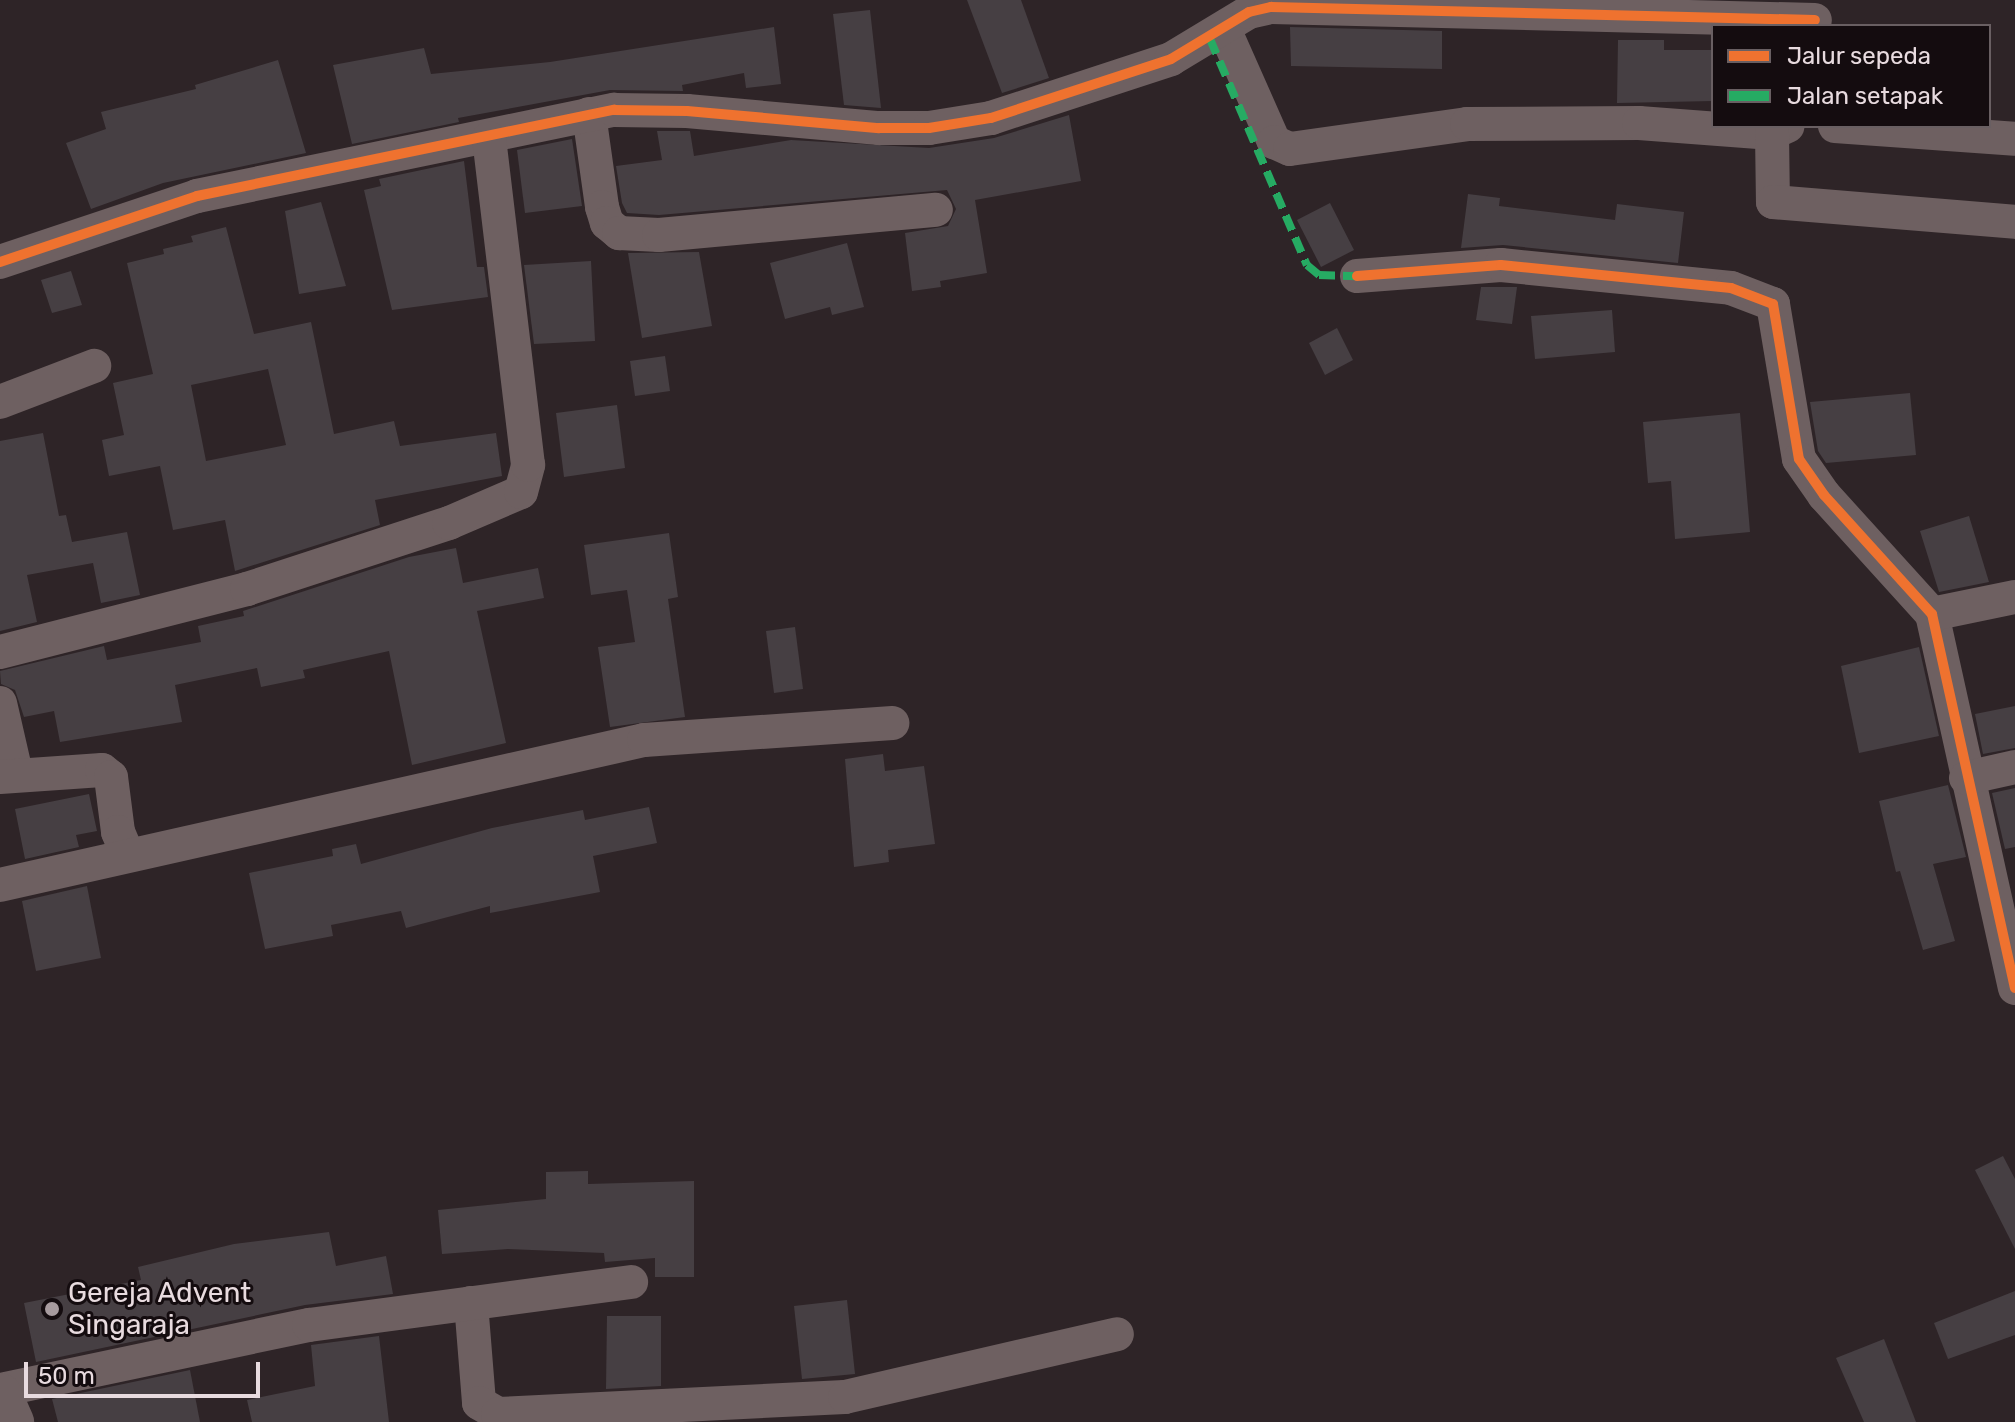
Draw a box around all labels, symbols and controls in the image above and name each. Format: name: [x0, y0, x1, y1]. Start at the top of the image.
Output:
legend: [1711, 24, 1991, 128]
text: Jalur sepeda: [1787, 42, 1931, 70]
text: Jalan setapak: [1787, 82, 1943, 110]
place label: Gereja Advent Singaraja: [68, 1276, 252, 1342]
marker: Gereja Advent Singaraja: [43, 1300, 61, 1318]
scale bar: [28, 1346, 264, 1396]
text: 50 m: [38, 1362, 95, 1390]

